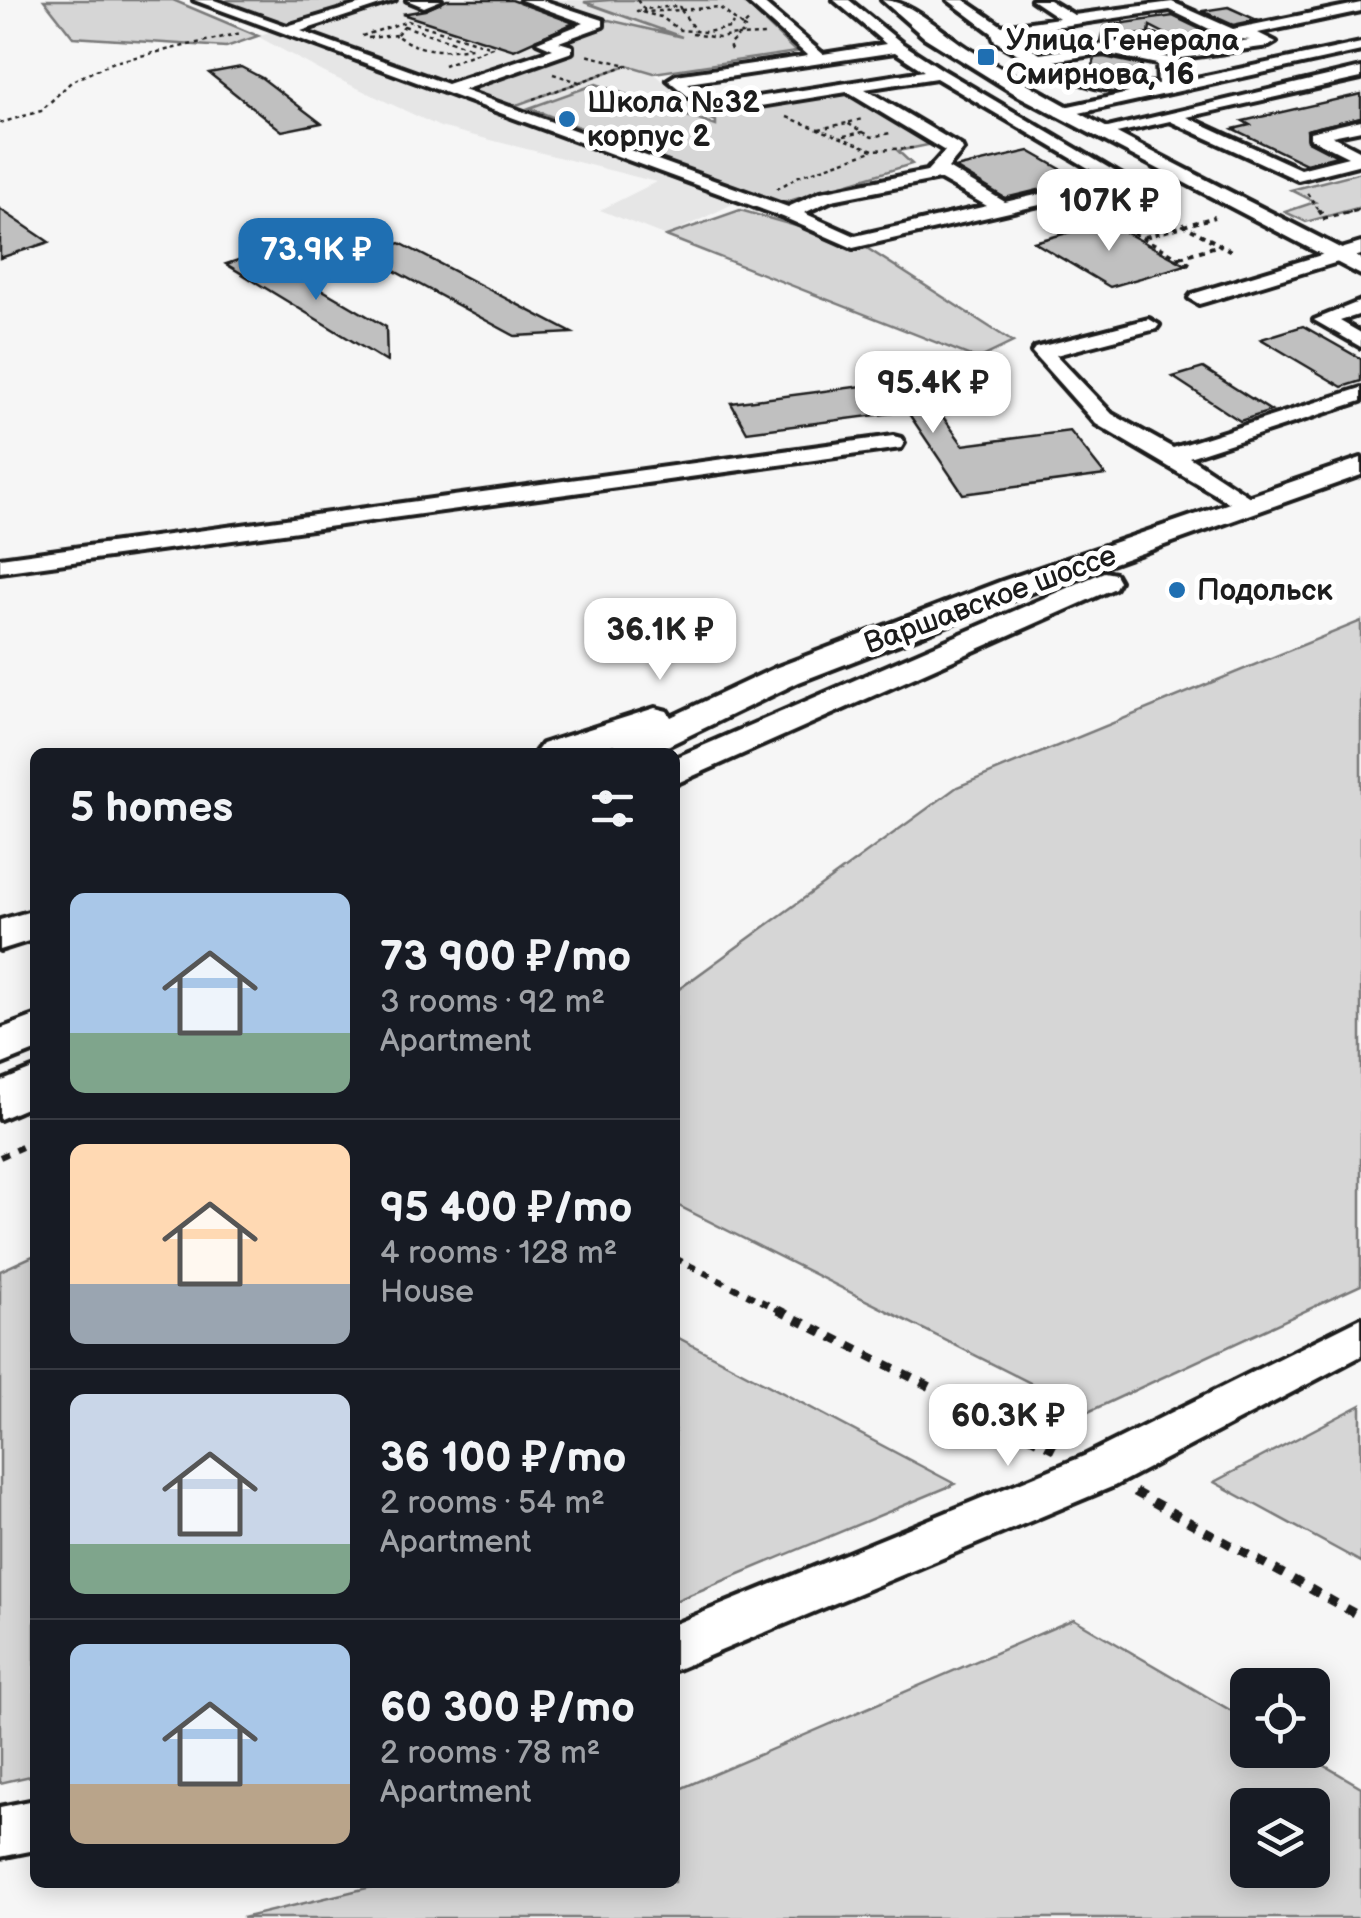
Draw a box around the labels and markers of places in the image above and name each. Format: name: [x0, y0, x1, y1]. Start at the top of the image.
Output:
place label: Улица Генерала Смирнова, 16: [1006, 23, 1240, 93]
marker: Улица Генерала Смирнова, 16: [975, 46, 997, 68]
place label: Школа №32 корпус 2: [587, 85, 760, 155]
marker: Школа №32 корпус 2: [556, 108, 578, 130]
pin: 107K ₽: [1028, 169, 1190, 254]
pin: 73.9K ₽: [224, 218, 408, 303]
pin: 95.4K ₽: [841, 351, 1025, 436]
place label: Подольск: [1197, 573, 1333, 609]
marker: Подольск: [1166, 579, 1188, 601]
pin: 36.1K ₽: [568, 598, 752, 683]
pin: 60.3K ₽: [916, 1384, 1100, 1469]

